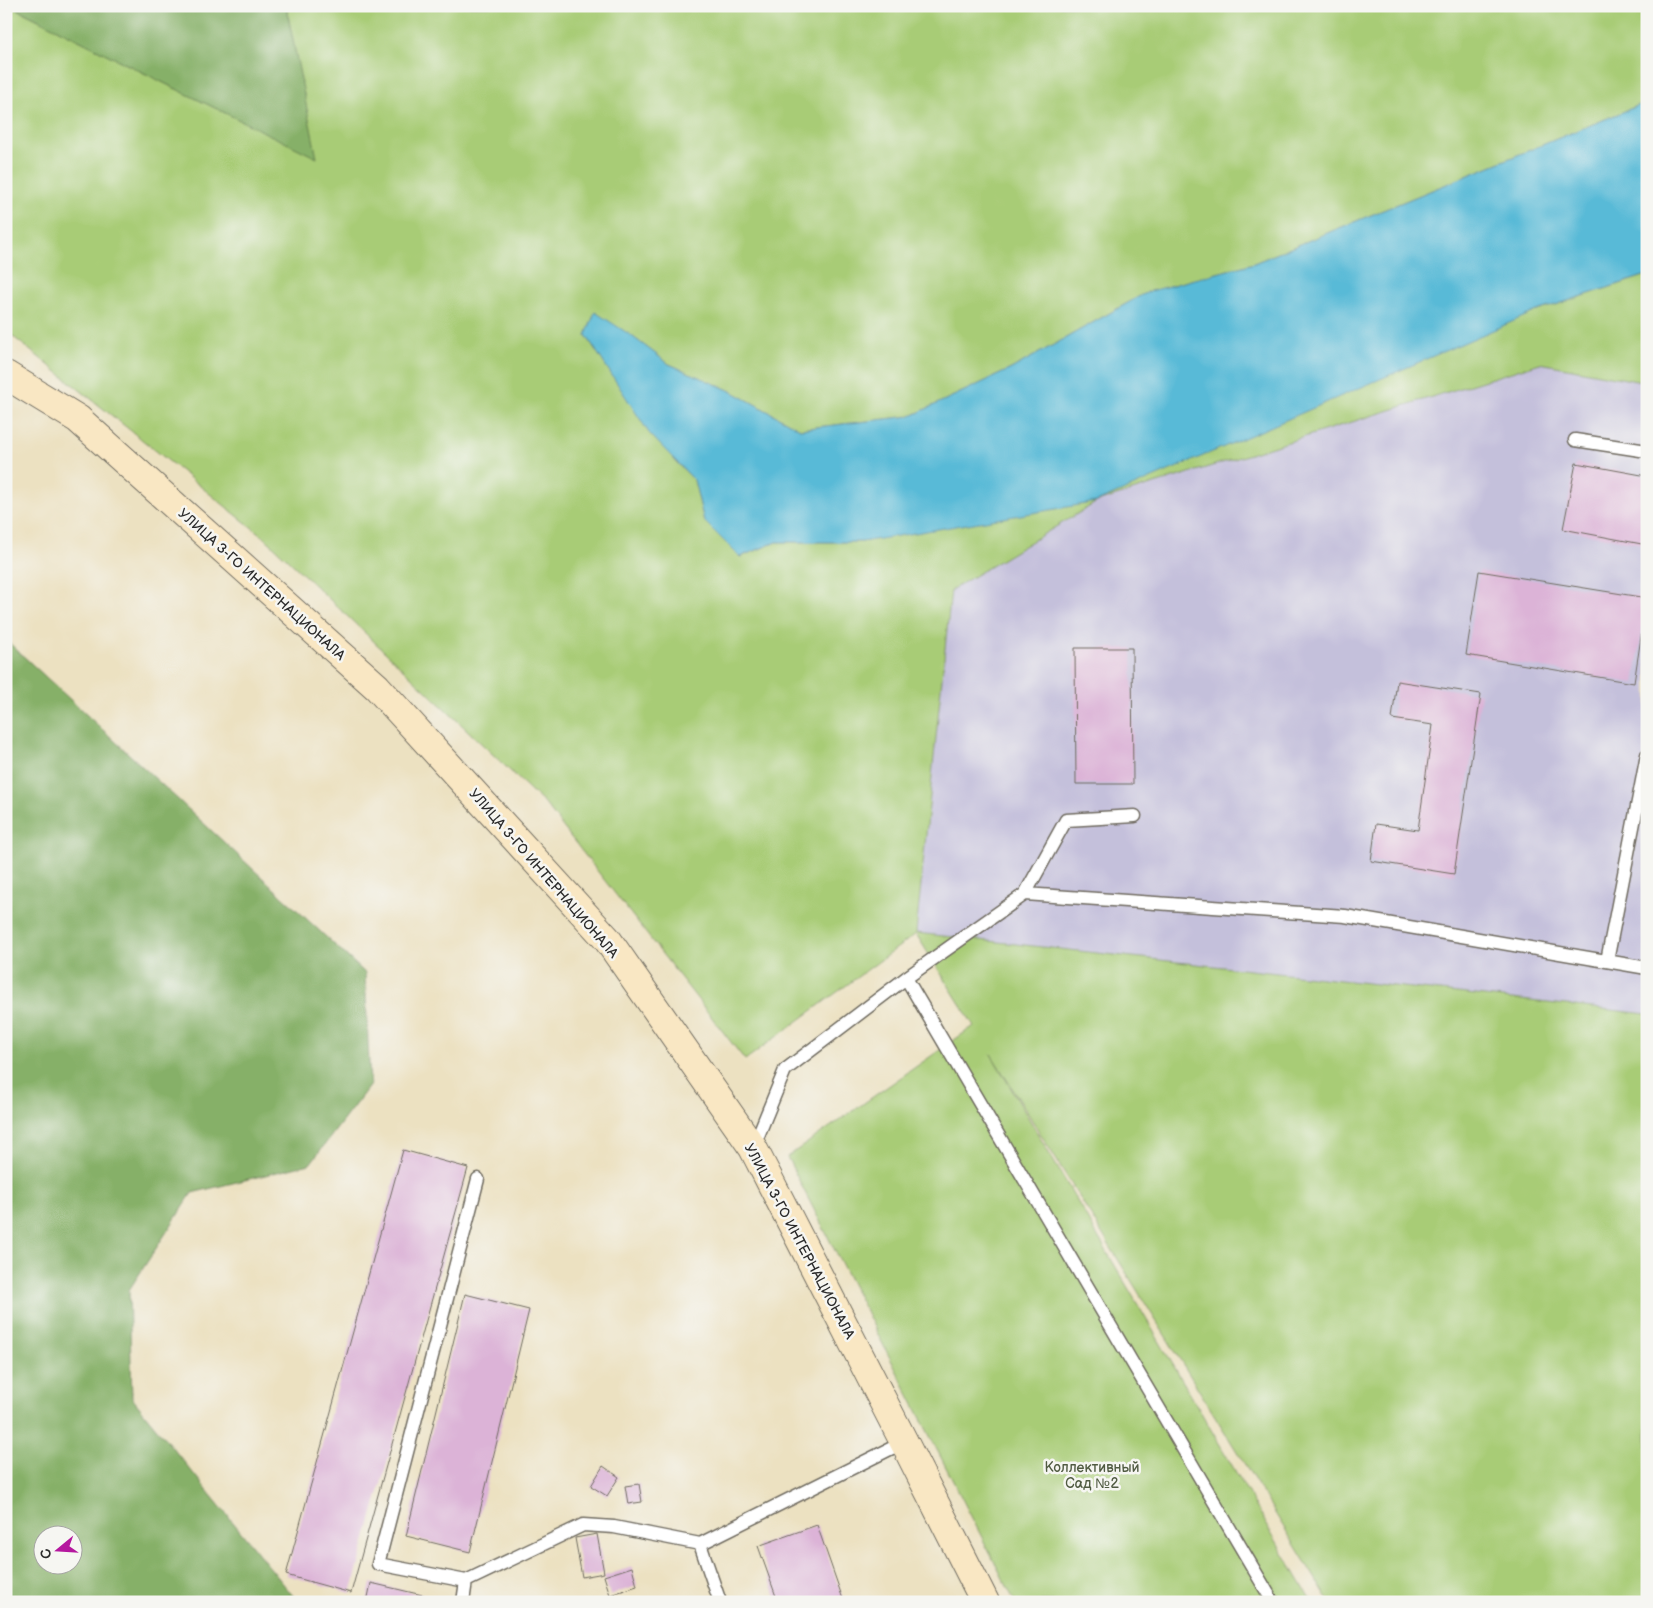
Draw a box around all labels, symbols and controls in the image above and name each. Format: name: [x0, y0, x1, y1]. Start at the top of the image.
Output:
street label: УЛИЦА 3-ГО ИНТЕРНАЦИОНАЛА: [175, 505, 349, 664]
street label: УЛИЦА 3-ГО ИНТЕРНАЦИОНАЛА: [465, 785, 622, 962]
street label: УЛИЦА 3-ГО ИНТЕРНАЦИОНАЛА: [741, 1141, 859, 1342]
park label: Коллективный Сад №2: [1045, 1459, 1139, 1492]
north arrow: [32, 1526, 82, 1576]
text: С: [36, 1546, 56, 1561]

